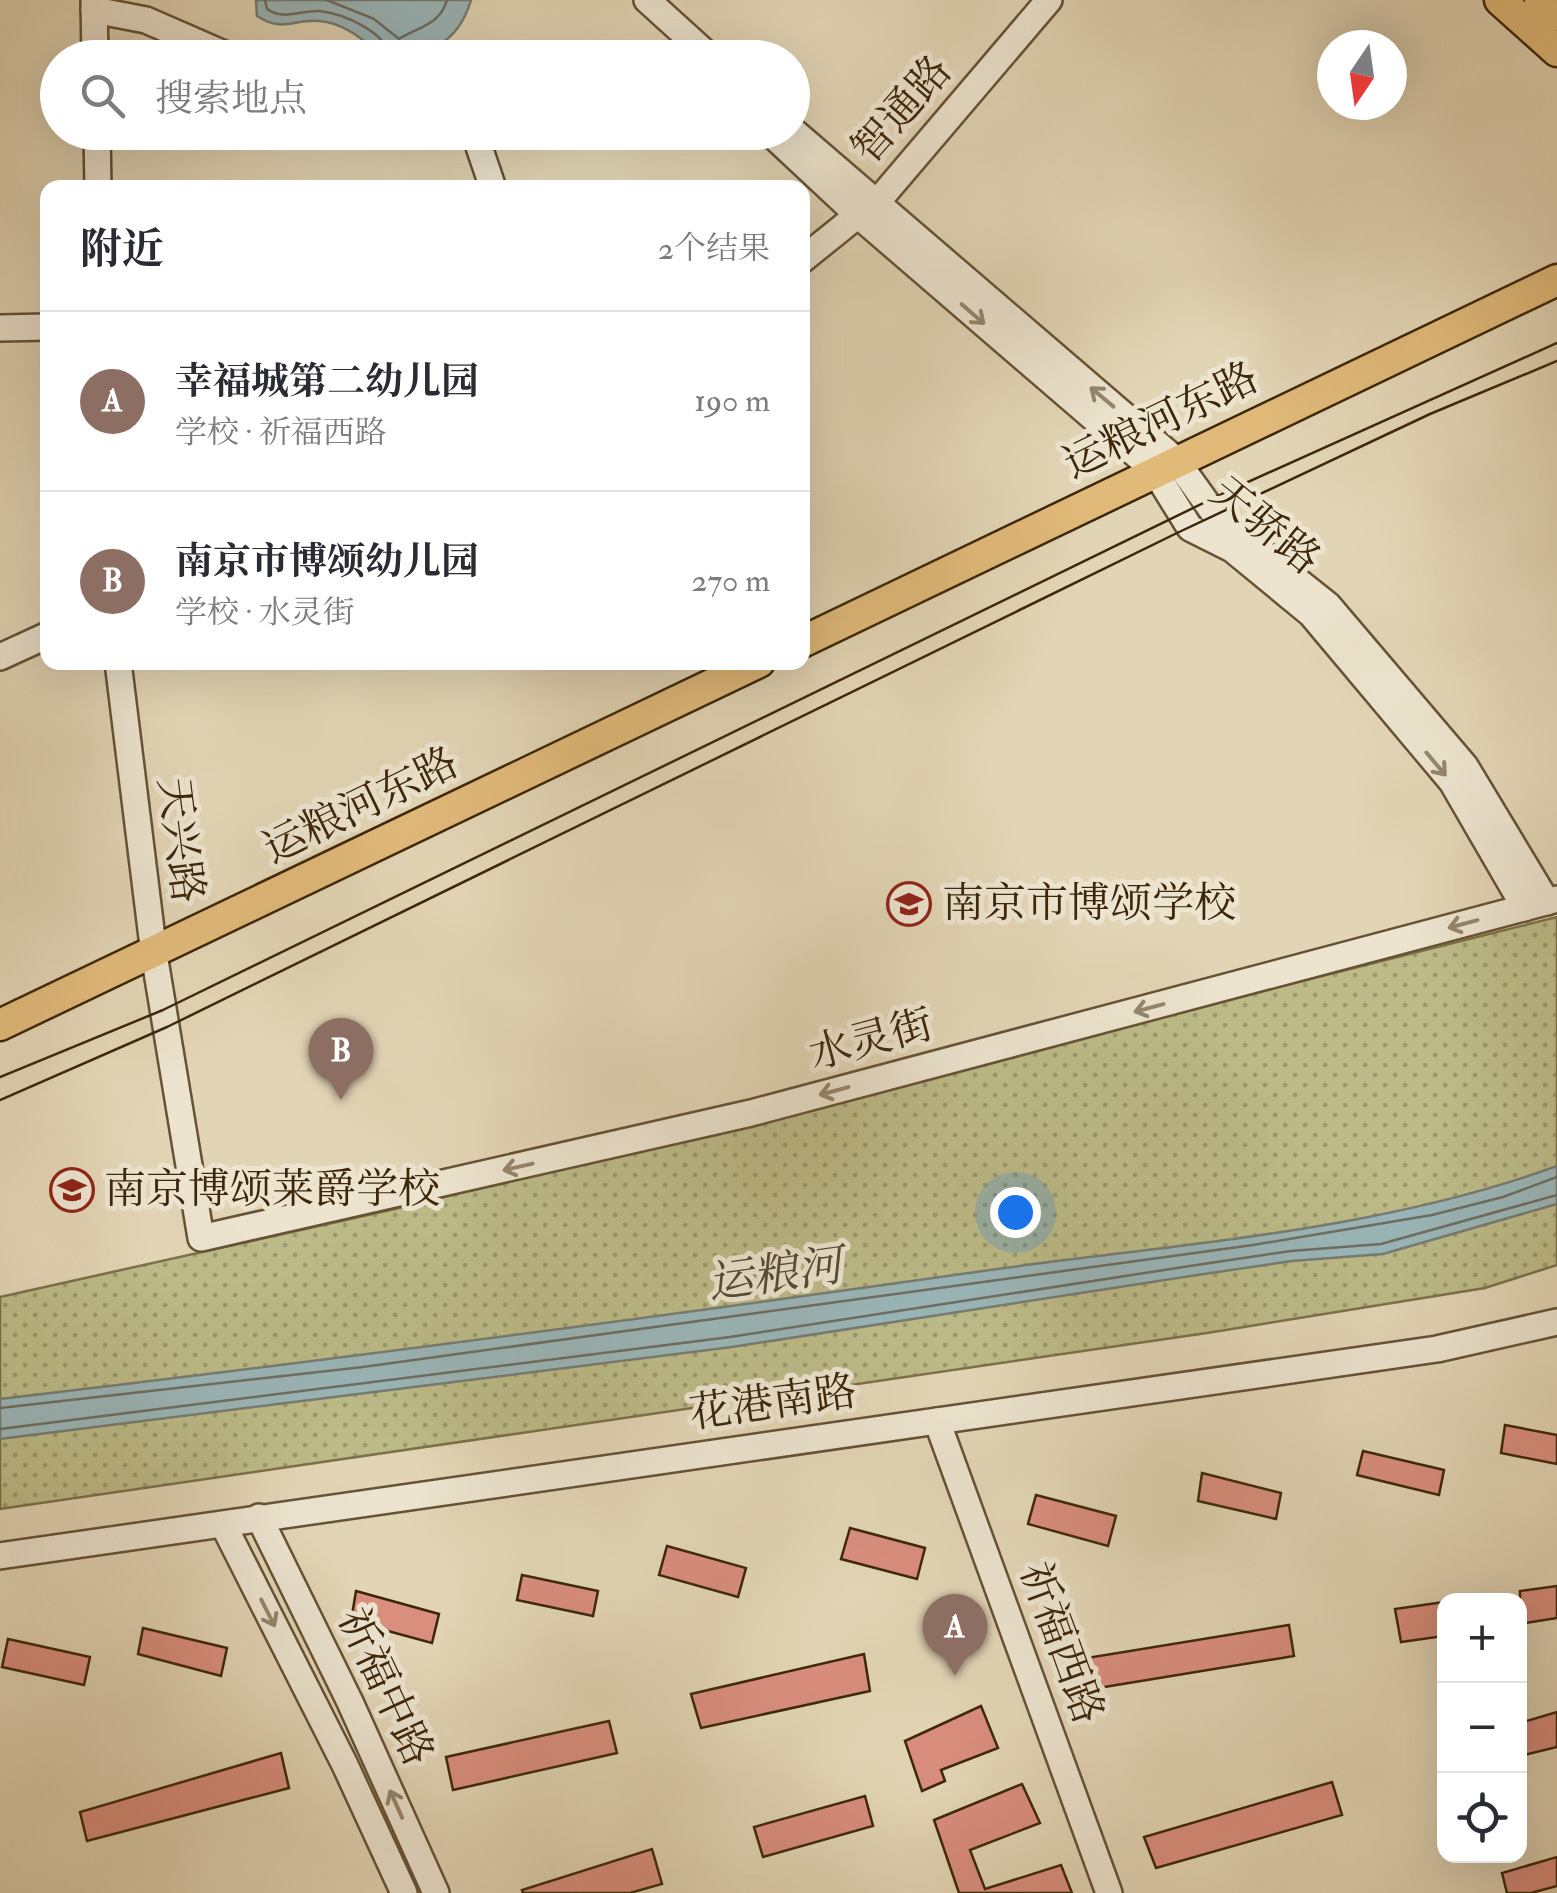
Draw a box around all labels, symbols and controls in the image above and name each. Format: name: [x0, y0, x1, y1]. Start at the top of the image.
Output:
north arrow: [1317, 30, 1407, 120]
search box: [40, 40, 810, 150]
street label: 智通路: [841, 45, 963, 175]
icon: search: [75, 68, 130, 123]
text: 搜索地点: [155, 75, 307, 123]
text: 附近: [80, 224, 164, 276]
text: 2个结果: [658, 229, 770, 269]
one-way arrow: [959, 302, 985, 324]
street label: 运粮河东路: [1055, 352, 1267, 490]
text: 幸福城第二幼儿园: [175, 358, 479, 406]
text: A: [102, 381, 123, 421]
text: 190 m: [694, 381, 770, 421]
one-way arrow: [1089, 386, 1115, 408]
text: 学校 · 祈福西路: [175, 413, 387, 453]
street label: 天骄路: [1200, 466, 1330, 586]
text: 南京市博颂幼儿园: [175, 538, 479, 586]
text: B: [102, 561, 123, 601]
text: 270 m: [691, 561, 770, 601]
text: 学校 · 水灵街: [175, 593, 355, 633]
street label: 运粮河东路: [255, 737, 467, 875]
one-way arrow: [1425, 750, 1447, 776]
street label: 天兴路: [147, 774, 213, 906]
place label: 南京市博颂学校: [942, 878, 1236, 930]
school or university icon: 南京市博颂学校: [886, 881, 932, 927]
one-way arrow: [1448, 916, 1479, 935]
street label: 水灵街: [803, 999, 939, 1081]
one-way arrow: [1134, 999, 1165, 1018]
pin: B: [308, 1018, 374, 1100]
one-way arrow: [819, 1082, 851, 1101]
one-way arrow: [503, 1159, 535, 1177]
place label: 南京博颂莱爵学校: [104, 1164, 440, 1216]
school or university icon: 南京博颂莱爵学校: [49, 1167, 95, 1213]
your location: [990, 1187, 1041, 1238]
water label: 运粮河: [704, 1237, 853, 1312]
street label: 花港南路: [686, 1366, 860, 1440]
street label: 祈福西路: [1008, 1555, 1114, 1731]
map controls: [1437, 1593, 1527, 1863]
button: +: [1437, 1593, 1527, 1683]
pin: A: [922, 1594, 988, 1676]
one-way arrow: [259, 1597, 278, 1627]
street label: 祈福中路: [326, 1600, 444, 1774]
button: −: [1437, 1683, 1527, 1773]
button: locate: [1437, 1773, 1527, 1863]
one-way arrow: [385, 1790, 404, 1820]

